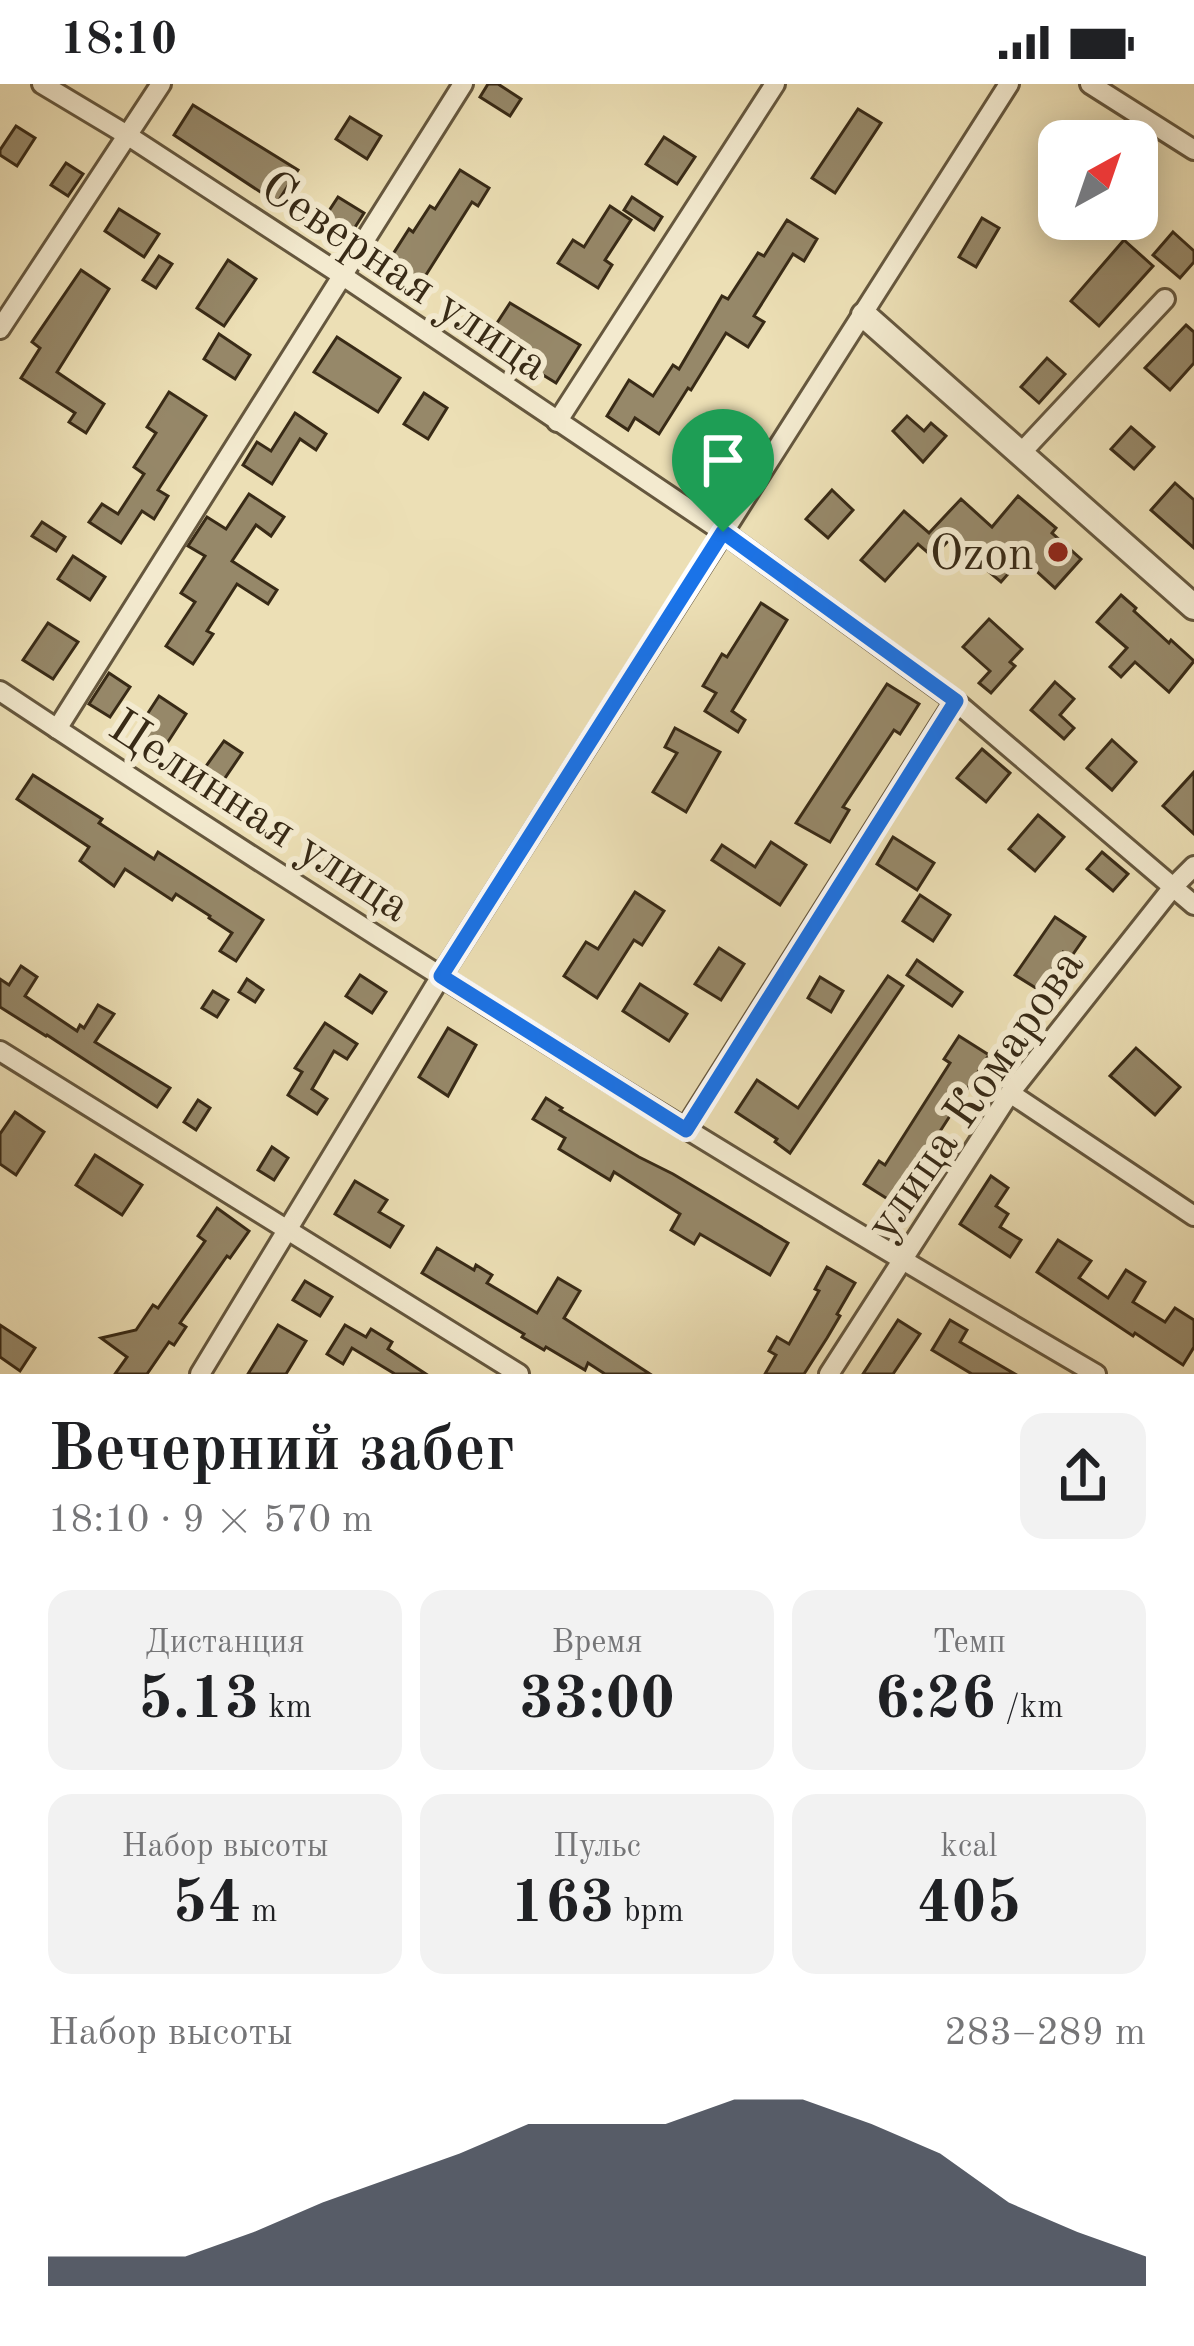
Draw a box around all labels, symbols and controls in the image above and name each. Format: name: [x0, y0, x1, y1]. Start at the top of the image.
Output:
text: 18:10: [60, 19, 177, 64]
north arrow: [1038, 120, 1158, 240]
map controls: [1038, 120, 1158, 240]
street label: Северная улица: [251, 164, 556, 391]
pin: [672, 409, 774, 532]
icon: arrive: [690, 427, 756, 493]
place label: Ozon: [930, 532, 1034, 580]
marker: Ozon: [1045, 539, 1071, 565]
street label: Целинная улица: [100, 702, 418, 932]
street label: улица Комарова: [859, 942, 1094, 1249]
button: share: [1020, 1413, 1146, 1539]
text: Вечерний забег: [48, 1419, 515, 1485]
text: 18:10 · 9 × 570 m: [48, 1501, 373, 1540]
text: Дистанция: [145, 1627, 305, 1660]
text: Время: [551, 1627, 643, 1660]
text: Темп: [932, 1627, 1006, 1660]
text: 5.13: [138, 1671, 259, 1731]
text: 33:00: [519, 1671, 675, 1731]
text: 6:26: [875, 1671, 996, 1731]
text: km: [259, 1692, 312, 1725]
text: /km: [996, 1692, 1063, 1725]
text: Набор высоты: [121, 1831, 329, 1864]
text: Пульс: [553, 1831, 641, 1864]
text: kcal: [941, 1831, 997, 1864]
text: 54: [172, 1875, 242, 1935]
text: 163: [510, 1875, 614, 1935]
text: 405: [917, 1875, 1021, 1935]
text: m: [242, 1896, 278, 1929]
text: bpm: [614, 1896, 684, 1929]
text: Набор высоты: [48, 2014, 293, 2053]
text: 283–289 m: [944, 2014, 1146, 2053]

